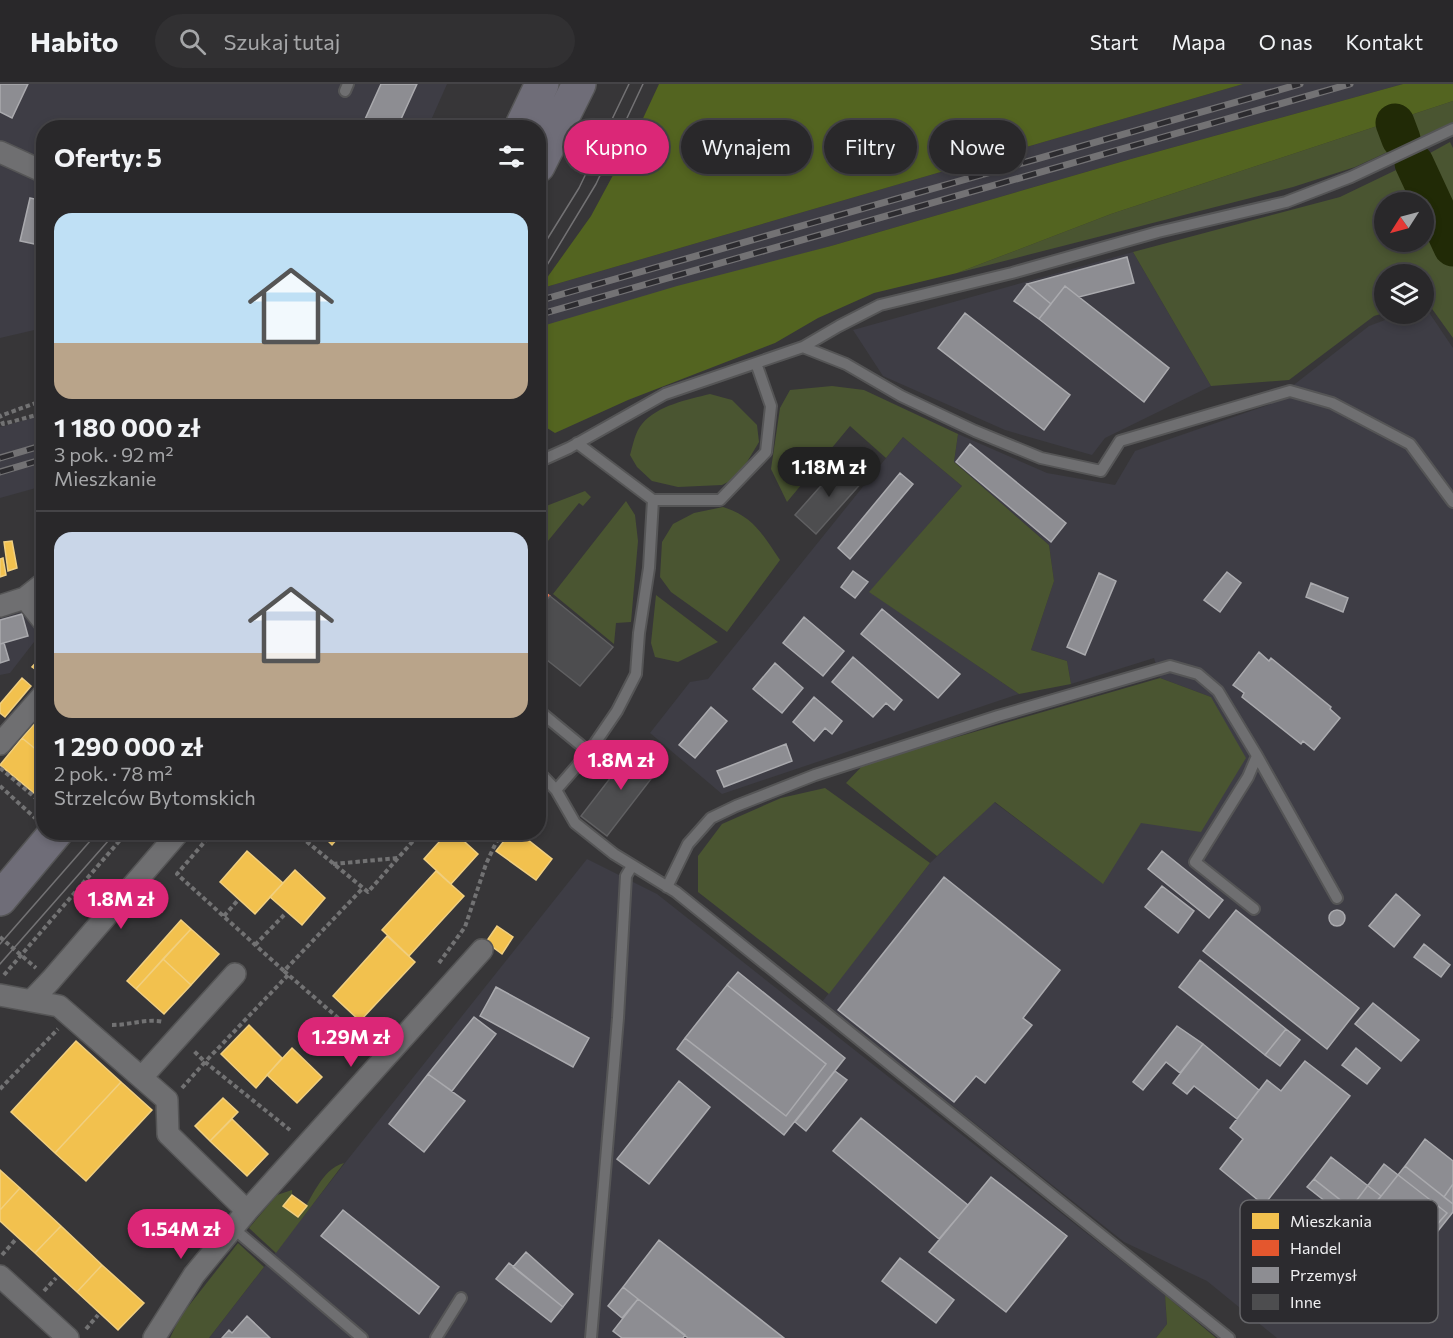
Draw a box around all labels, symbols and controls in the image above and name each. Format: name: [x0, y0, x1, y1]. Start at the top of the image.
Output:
search box: [155, 14, 575, 68]
text: Habito: [30, 24, 119, 58]
icon: search: [176, 25, 209, 58]
text: Szukaj tutaj: [224, 28, 340, 55]
text: Start: [1090, 29, 1138, 54]
text: Mapa: [1171, 29, 1226, 54]
text: O nas: [1259, 29, 1312, 54]
text: Kontakt: [1345, 29, 1423, 54]
chip: Kupno: [564, 120, 669, 174]
chip: Wynajem: [681, 120, 812, 174]
chip: Filtry: [824, 120, 917, 174]
chip: Nowe: [929, 120, 1026, 174]
icon: filters: [495, 140, 528, 173]
text: Oferty: 5: [54, 141, 162, 172]
north arrow: [1374, 192, 1434, 252]
map controls: [1374, 192, 1434, 324]
icon: home: [237, 252, 345, 360]
button: layers: [1374, 264, 1434, 324]
text: 1 180 000 zł: [54, 411, 200, 442]
text: 3 pok. · 92 m²: [54, 442, 173, 466]
pin: 1.18M zł: [767, 447, 891, 498]
text: 1.18M zł: [792, 454, 866, 478]
text: Mieszkanie: [54, 466, 156, 490]
icon: home: [237, 571, 345, 679]
text: 1 290 000 zł: [54, 730, 203, 761]
pin: 1.8M zł: [566, 740, 676, 791]
text: 1.8M zł: [588, 747, 654, 771]
text: 2 pok. · 78 m²: [54, 761, 173, 785]
text: Strzelców Bytomskich: [54, 785, 256, 809]
pin: 1.8M zł: [66, 879, 176, 930]
text: 1.8M zł: [88, 886, 154, 910]
pin: 1.29M zł: [289, 1017, 413, 1068]
text: 1.29M zł: [312, 1024, 390, 1048]
legend: [1240, 1200, 1438, 1323]
pin: 1.54M zł: [119, 1209, 243, 1260]
text: Mieszkania: [1290, 1211, 1372, 1230]
text: 1.54M zł: [142, 1216, 220, 1240]
text: Handel: [1290, 1238, 1341, 1257]
text: Przemysł: [1290, 1265, 1357, 1284]
text: Inne: [1290, 1292, 1321, 1311]

